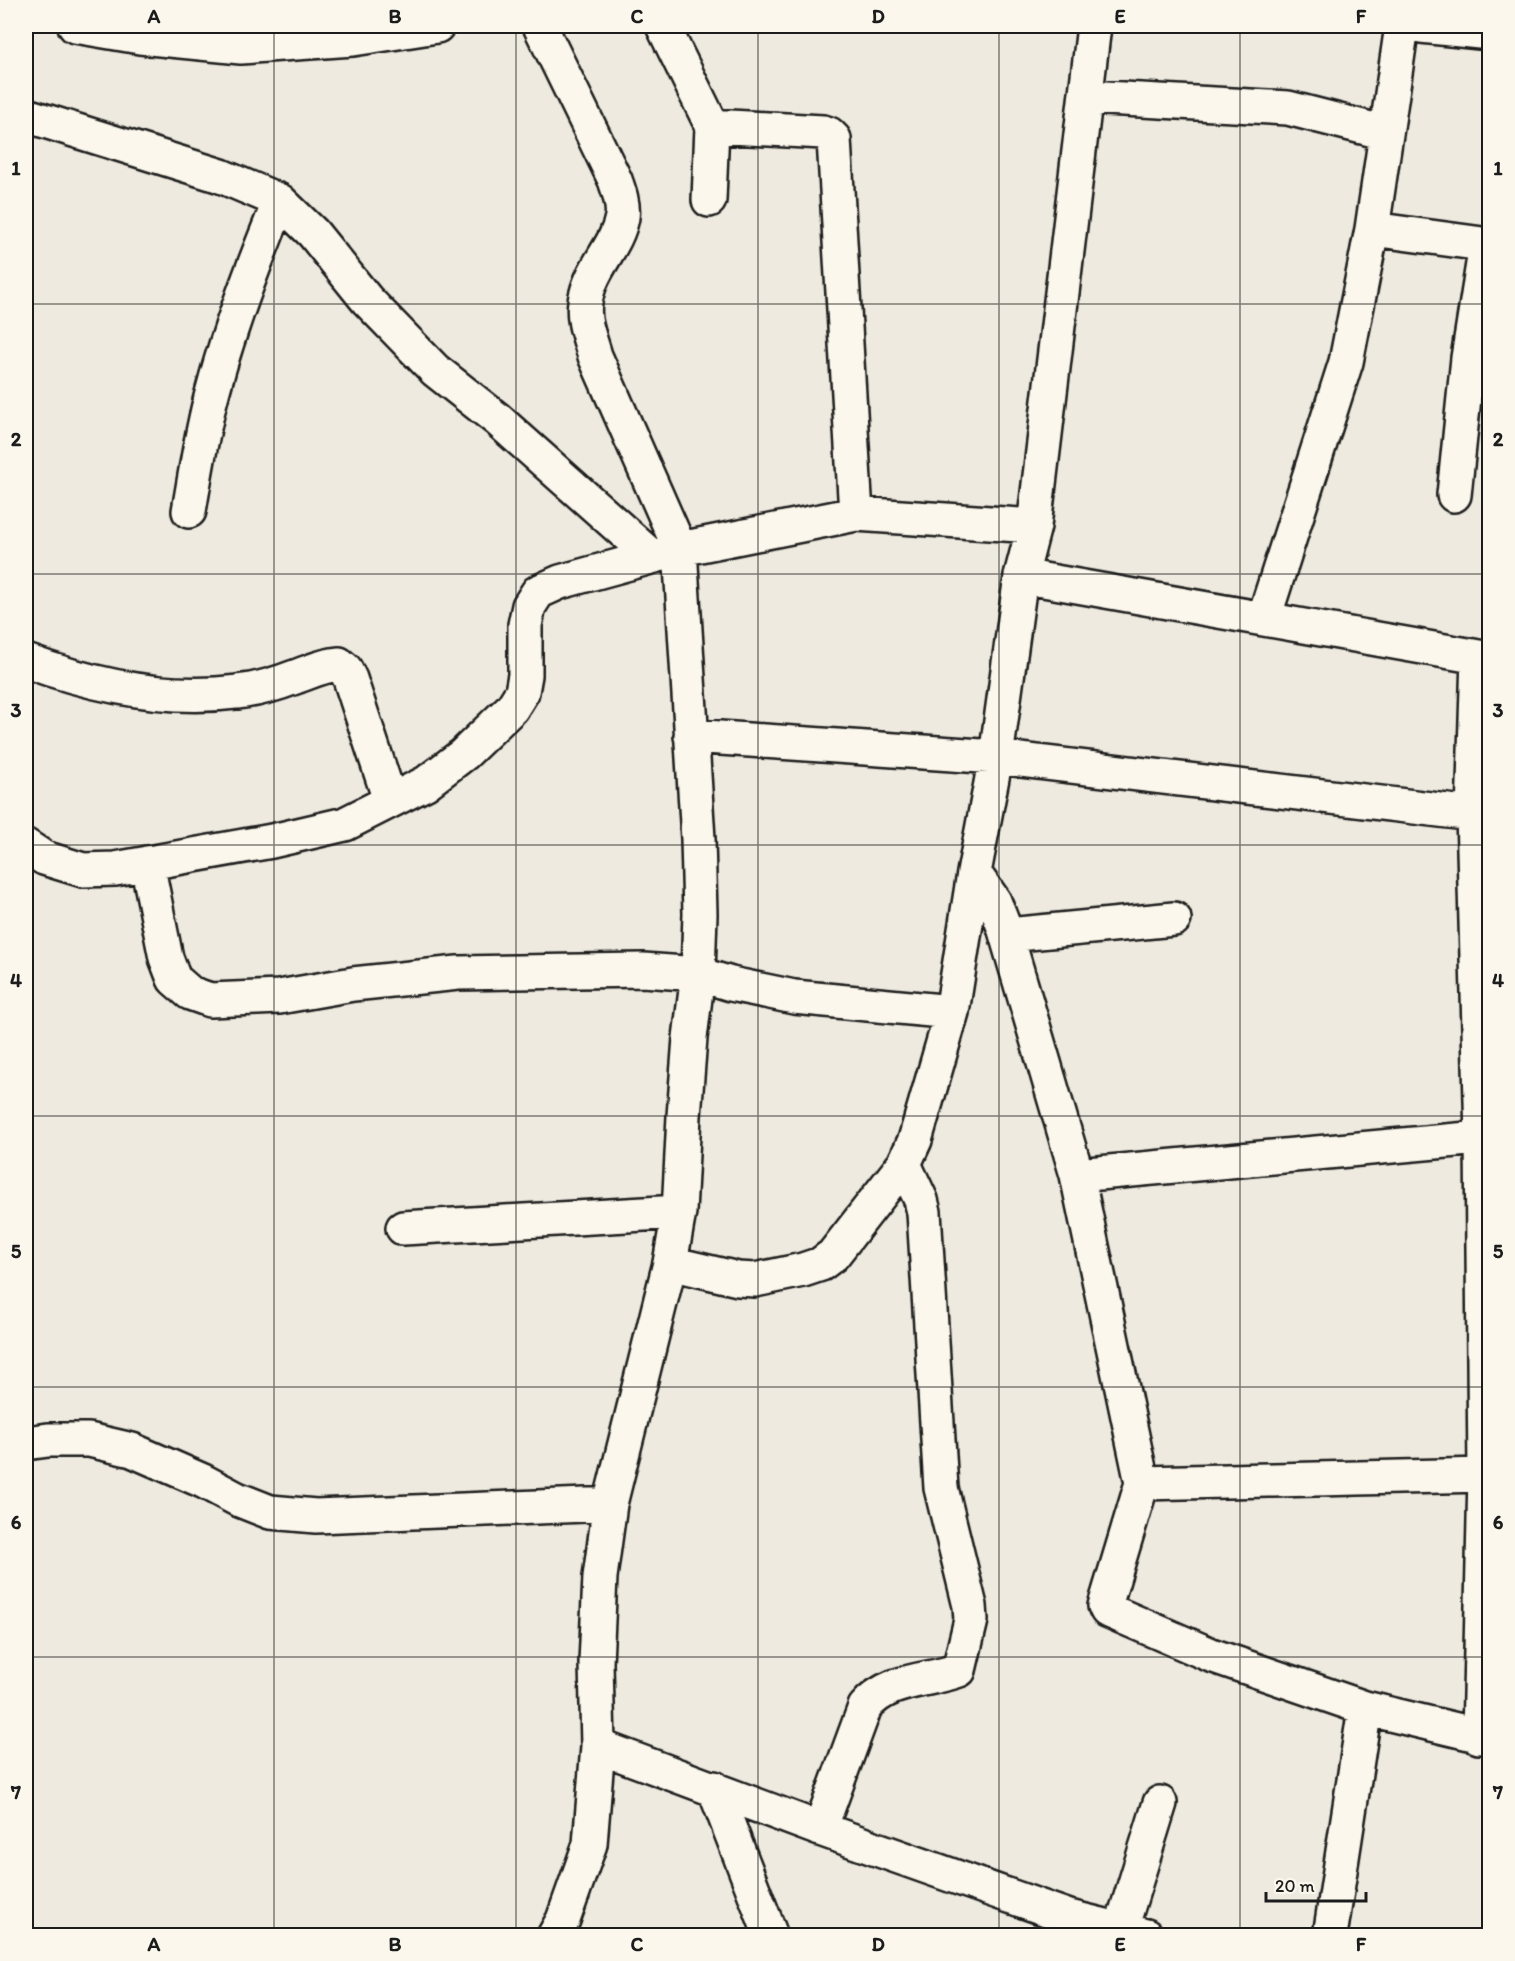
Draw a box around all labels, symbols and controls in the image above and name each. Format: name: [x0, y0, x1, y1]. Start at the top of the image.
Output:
text: A: [147, 4, 161, 28]
text: B: [389, 4, 402, 28]
text: C: [631, 4, 644, 28]
text: D: [871, 4, 885, 28]
text: E: [1114, 4, 1126, 28]
text: F: [1356, 4, 1367, 28]
text: 1: [11, 156, 21, 180]
text: 1: [1493, 156, 1503, 180]
text: 2: [11, 427, 22, 451]
text: 2: [1493, 427, 1504, 451]
text: 3: [11, 698, 22, 722]
text: 3: [1493, 698, 1504, 722]
text: 4: [10, 968, 22, 992]
text: 4: [1492, 968, 1504, 992]
text: 5: [11, 1239, 22, 1263]
text: 5: [1493, 1239, 1504, 1263]
text: 6: [11, 1510, 22, 1534]
text: 6: [1493, 1510, 1504, 1534]
text: 7: [10, 1780, 21, 1804]
text: 7: [1492, 1780, 1503, 1804]
scale bar: [1266, 1865, 1366, 1903]
text: 20 m: [1275, 1875, 1315, 1897]
text: A: [147, 1932, 161, 1956]
text: B: [389, 1932, 402, 1956]
text: C: [631, 1932, 644, 1956]
text: D: [871, 1932, 885, 1956]
text: E: [1114, 1932, 1126, 1956]
text: F: [1356, 1932, 1367, 1956]

